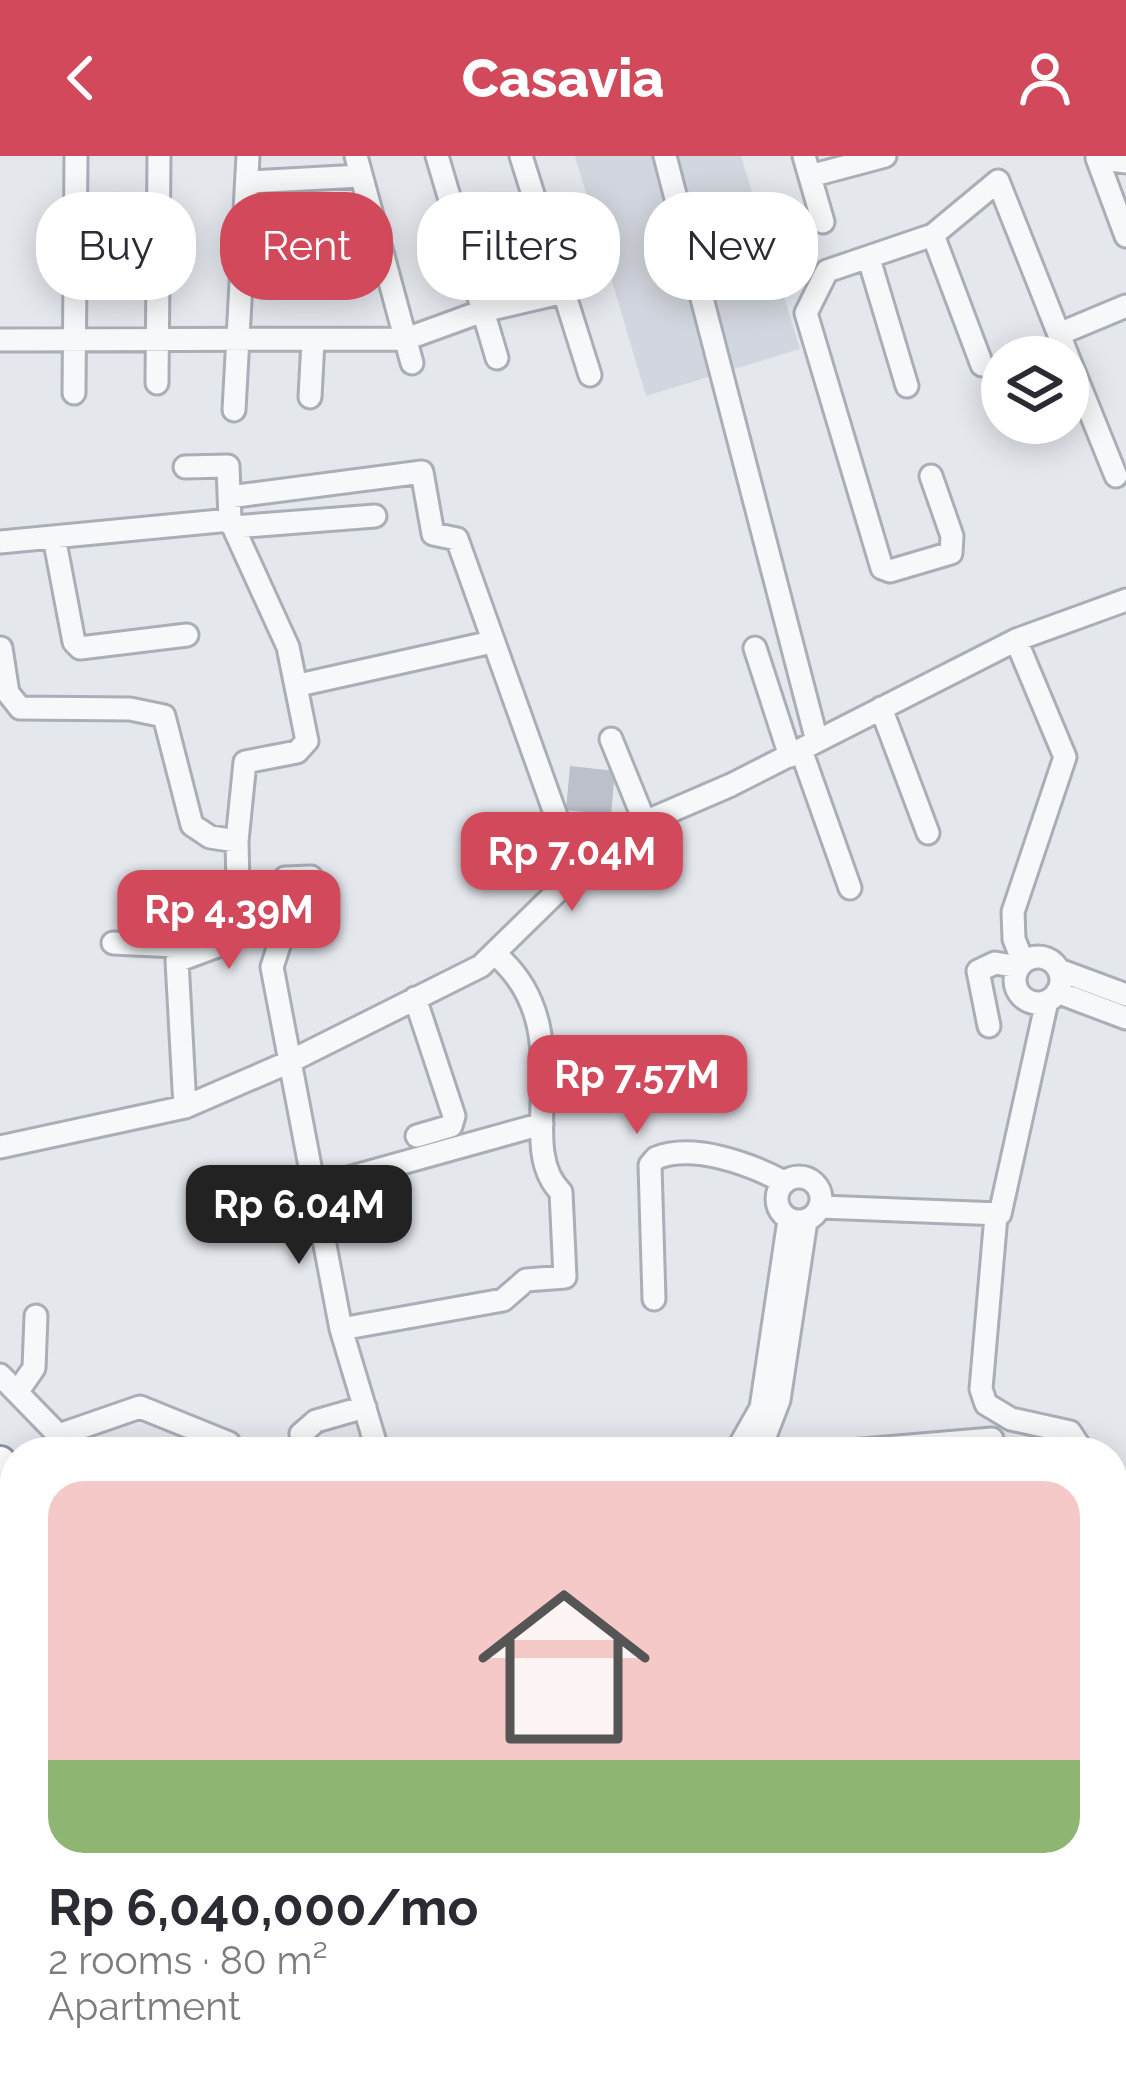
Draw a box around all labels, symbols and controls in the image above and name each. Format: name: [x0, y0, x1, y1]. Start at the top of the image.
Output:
icon: back: [48, 45, 114, 111]
icon: person: [1012, 45, 1078, 111]
text: Casavia: [462, 46, 664, 110]
chip: Buy: [36, 192, 196, 300]
chip: Rent: [220, 192, 393, 300]
chip: Filters: [417, 192, 620, 300]
chip: New: [644, 192, 818, 300]
map controls: [981, 336, 1089, 444]
button: layers: [981, 336, 1089, 444]
pin: Rp 7.04M: [448, 812, 696, 914]
text: Rp 7.04M: [488, 828, 656, 874]
pin: Rp 4.39M: [105, 870, 353, 972]
text: Rp 4.39M: [144, 886, 314, 932]
pin: Rp 7.57M: [513, 1035, 761, 1137]
text: Rp 7.57M: [554, 1051, 720, 1097]
pin: Rp 6.04M: [175, 1165, 423, 1267]
text: Rp 6.04M: [213, 1181, 385, 1227]
icon: home: [456, 1559, 672, 1775]
text: Rp 6,040,000/mo: [48, 1877, 478, 1937]
text: 2 rooms · 80 m²: [48, 1937, 328, 1983]
text: Apartment: [48, 1983, 241, 2029]

